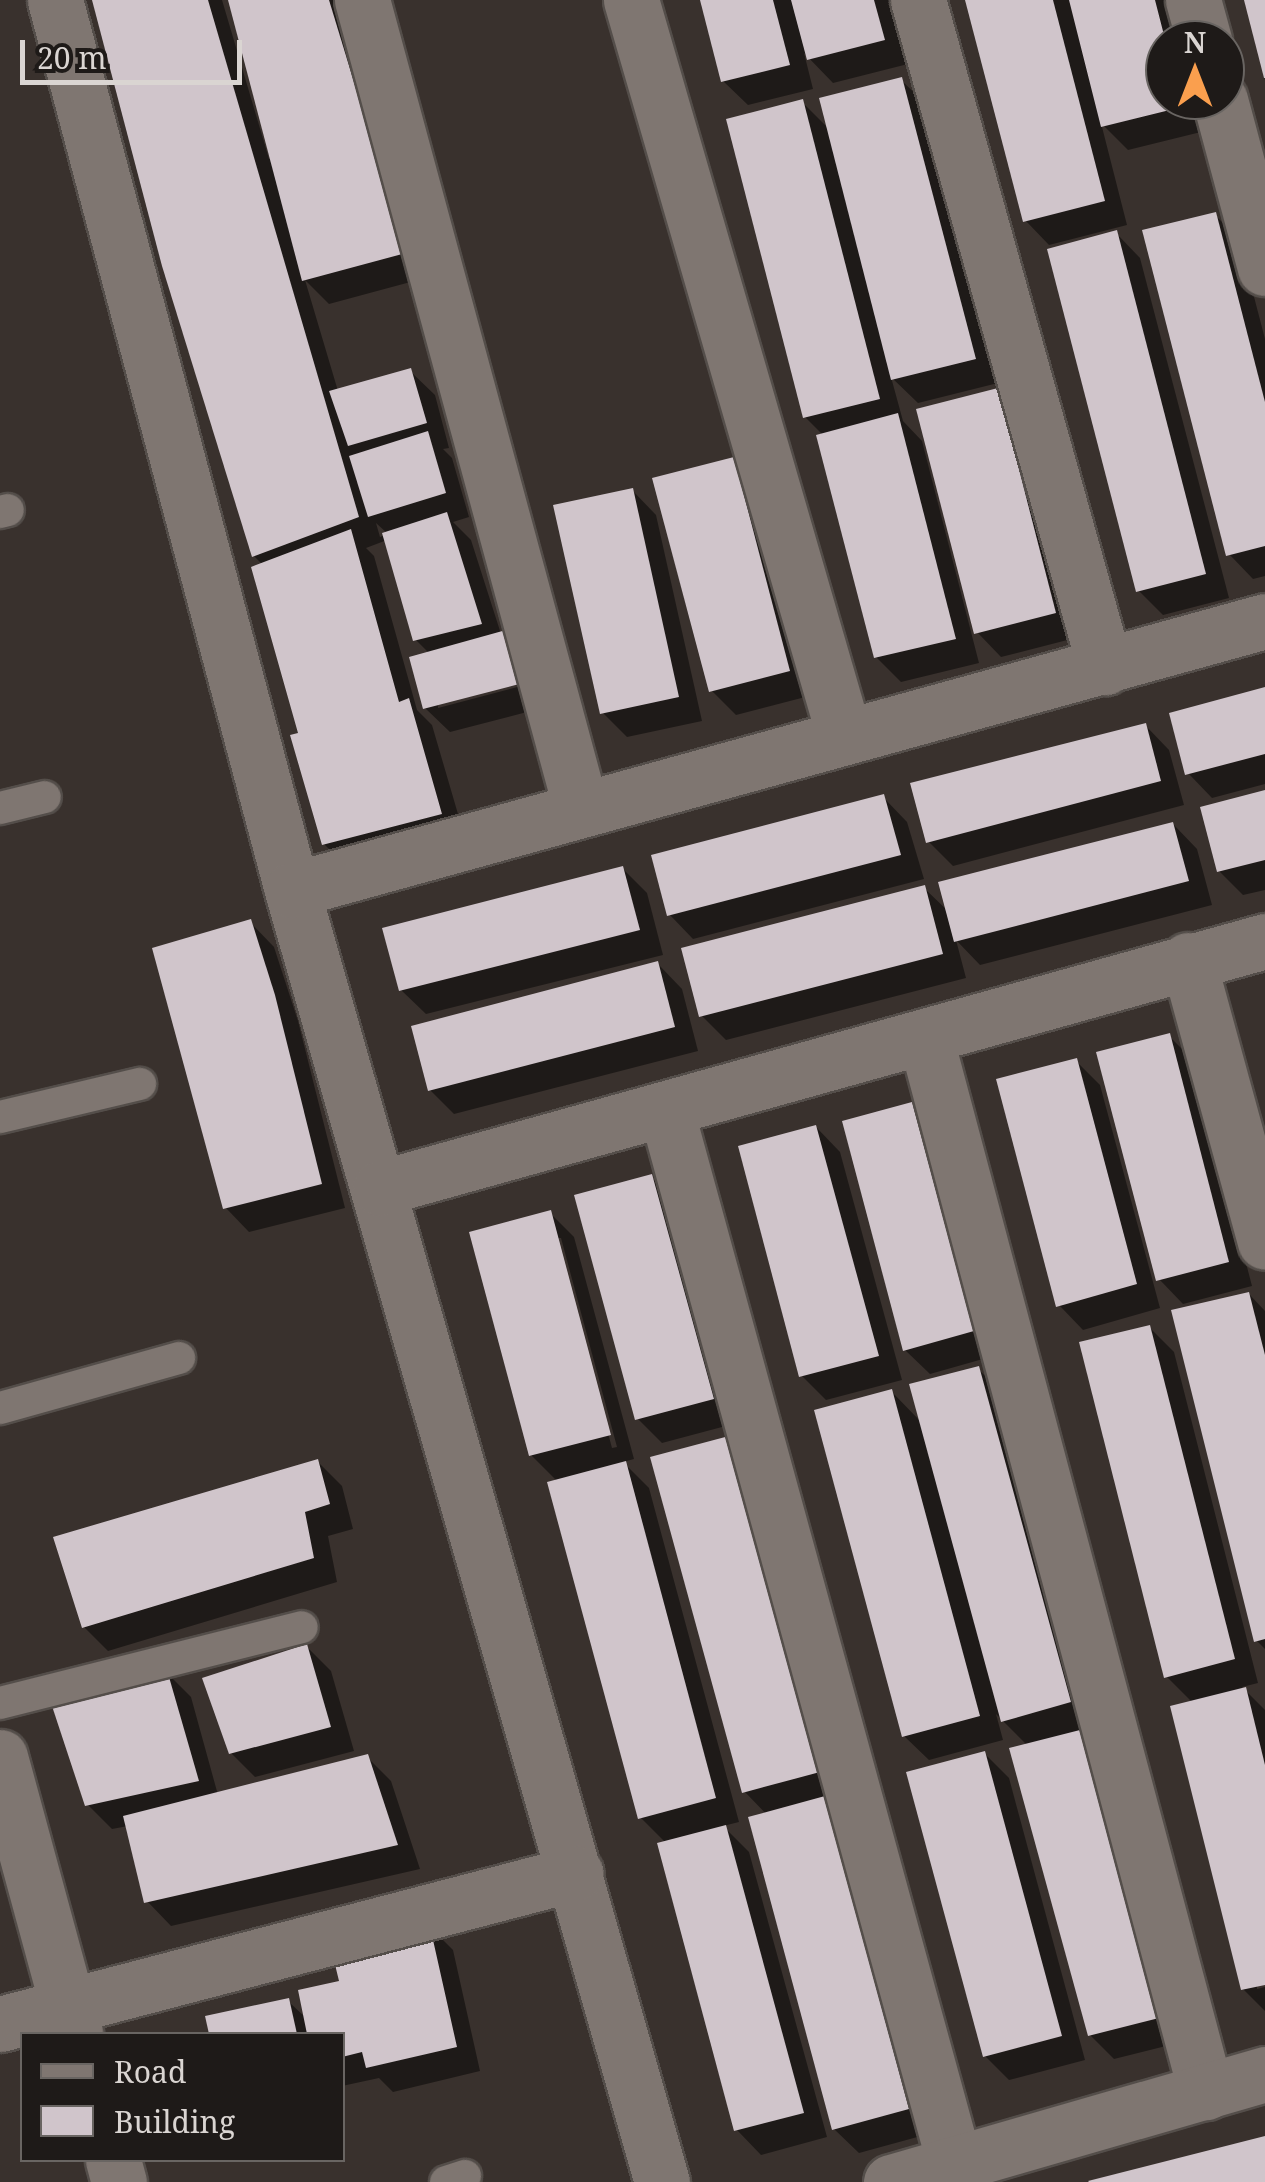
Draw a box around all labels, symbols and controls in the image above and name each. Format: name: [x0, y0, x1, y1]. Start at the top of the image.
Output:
scale bar: [25, 20, 248, 82]
north arrow: [1145, 20, 1245, 120]
text: N: [1184, 23, 1206, 61]
text: 20 m: [37, 37, 107, 78]
legend: [20, 2032, 345, 2162]
text: Road: [114, 2051, 186, 2092]
text: Building: [114, 2101, 235, 2142]

